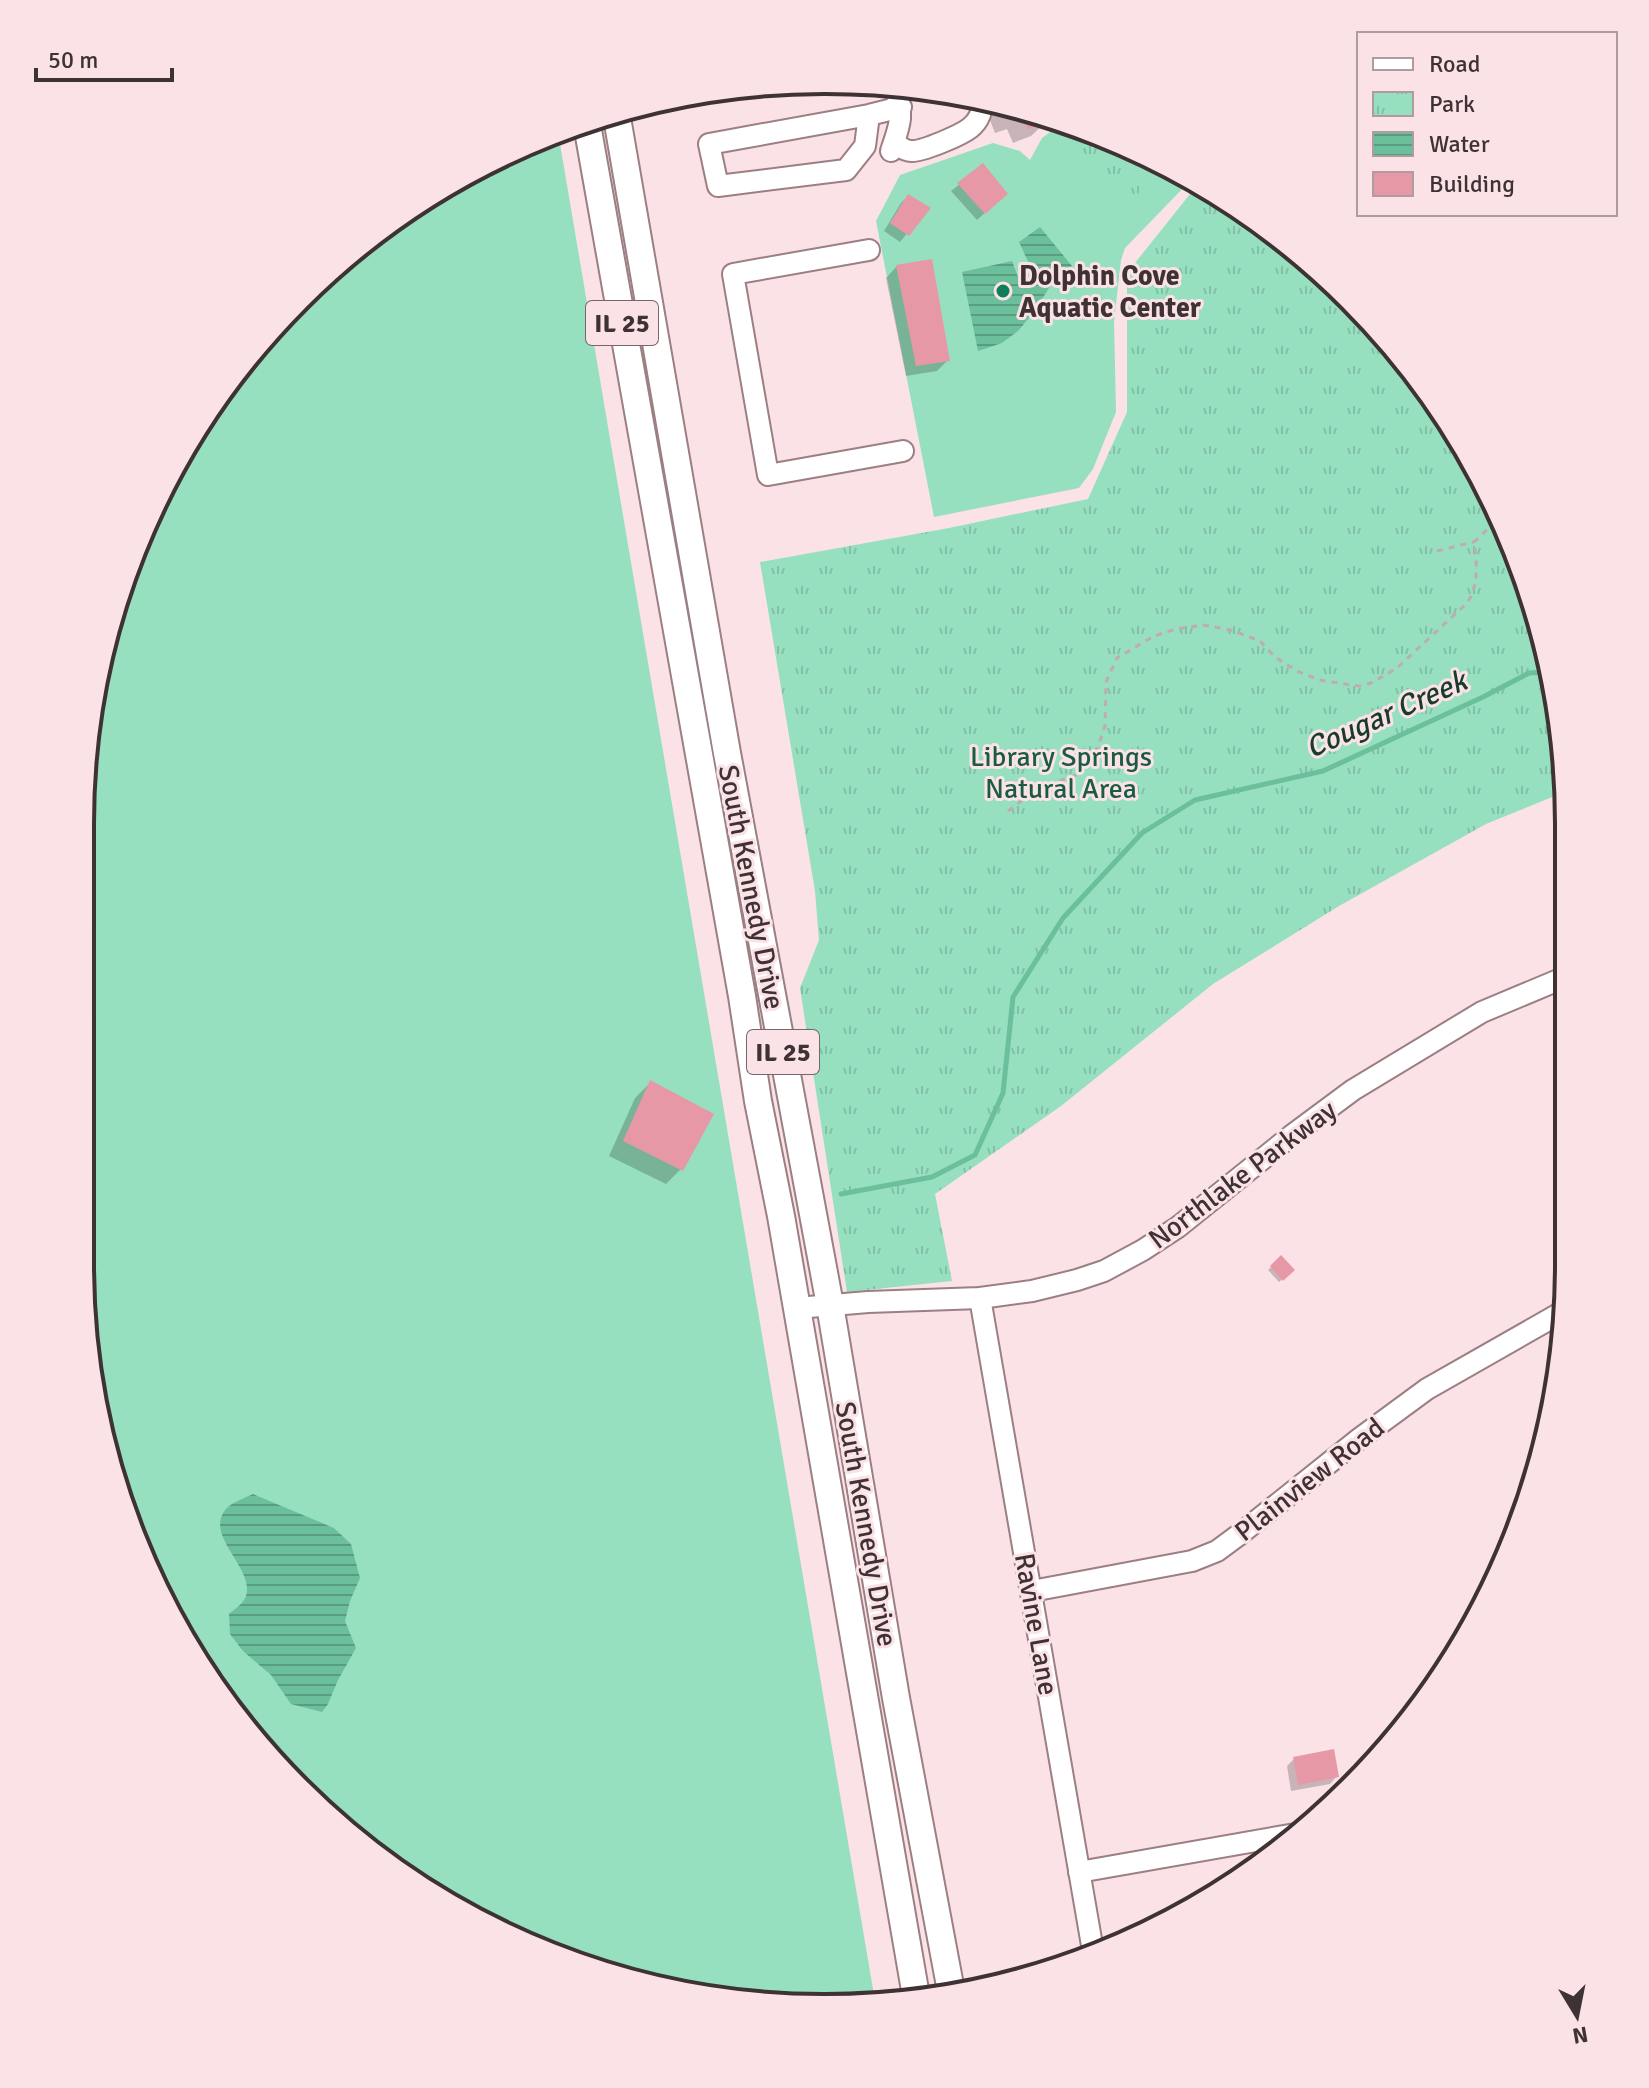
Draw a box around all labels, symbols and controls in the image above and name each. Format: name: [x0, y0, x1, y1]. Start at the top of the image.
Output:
scale bar: [36, 32, 172, 82]
legend: [1357, 32, 1617, 216]
text: 50 m: [48, 45, 98, 75]
text: Road: [1429, 49, 1480, 79]
text: Park: [1429, 89, 1475, 119]
text: Water: [1429, 129, 1490, 159]
text: Building: [1429, 169, 1515, 199]
place label: Dolphin Cove Aquatic Center: [1019, 259, 1202, 325]
marker: Dolphin Cove Aquatic Center: [994, 282, 1012, 300]
road number: IL 25: [586, 301, 658, 345]
water label: Cougar Creek: [1300, 661, 1475, 766]
park label: Library Springs Natural Area: [970, 740, 1152, 806]
street label: South Kennedy Drive: [711, 762, 791, 1012]
road number: IL 25: [747, 1030, 819, 1074]
street label: Northlake Parkway: [1142, 1093, 1343, 1256]
street label: South Kennedy Drive: [828, 1399, 904, 1649]
street label: Plainview Road: [1228, 1411, 1391, 1549]
street label: Ravine Lane: [1007, 1551, 1065, 1698]
north arrow: [1537, 1976, 1617, 2056]
text: N: [1571, 2021, 1590, 2050]

